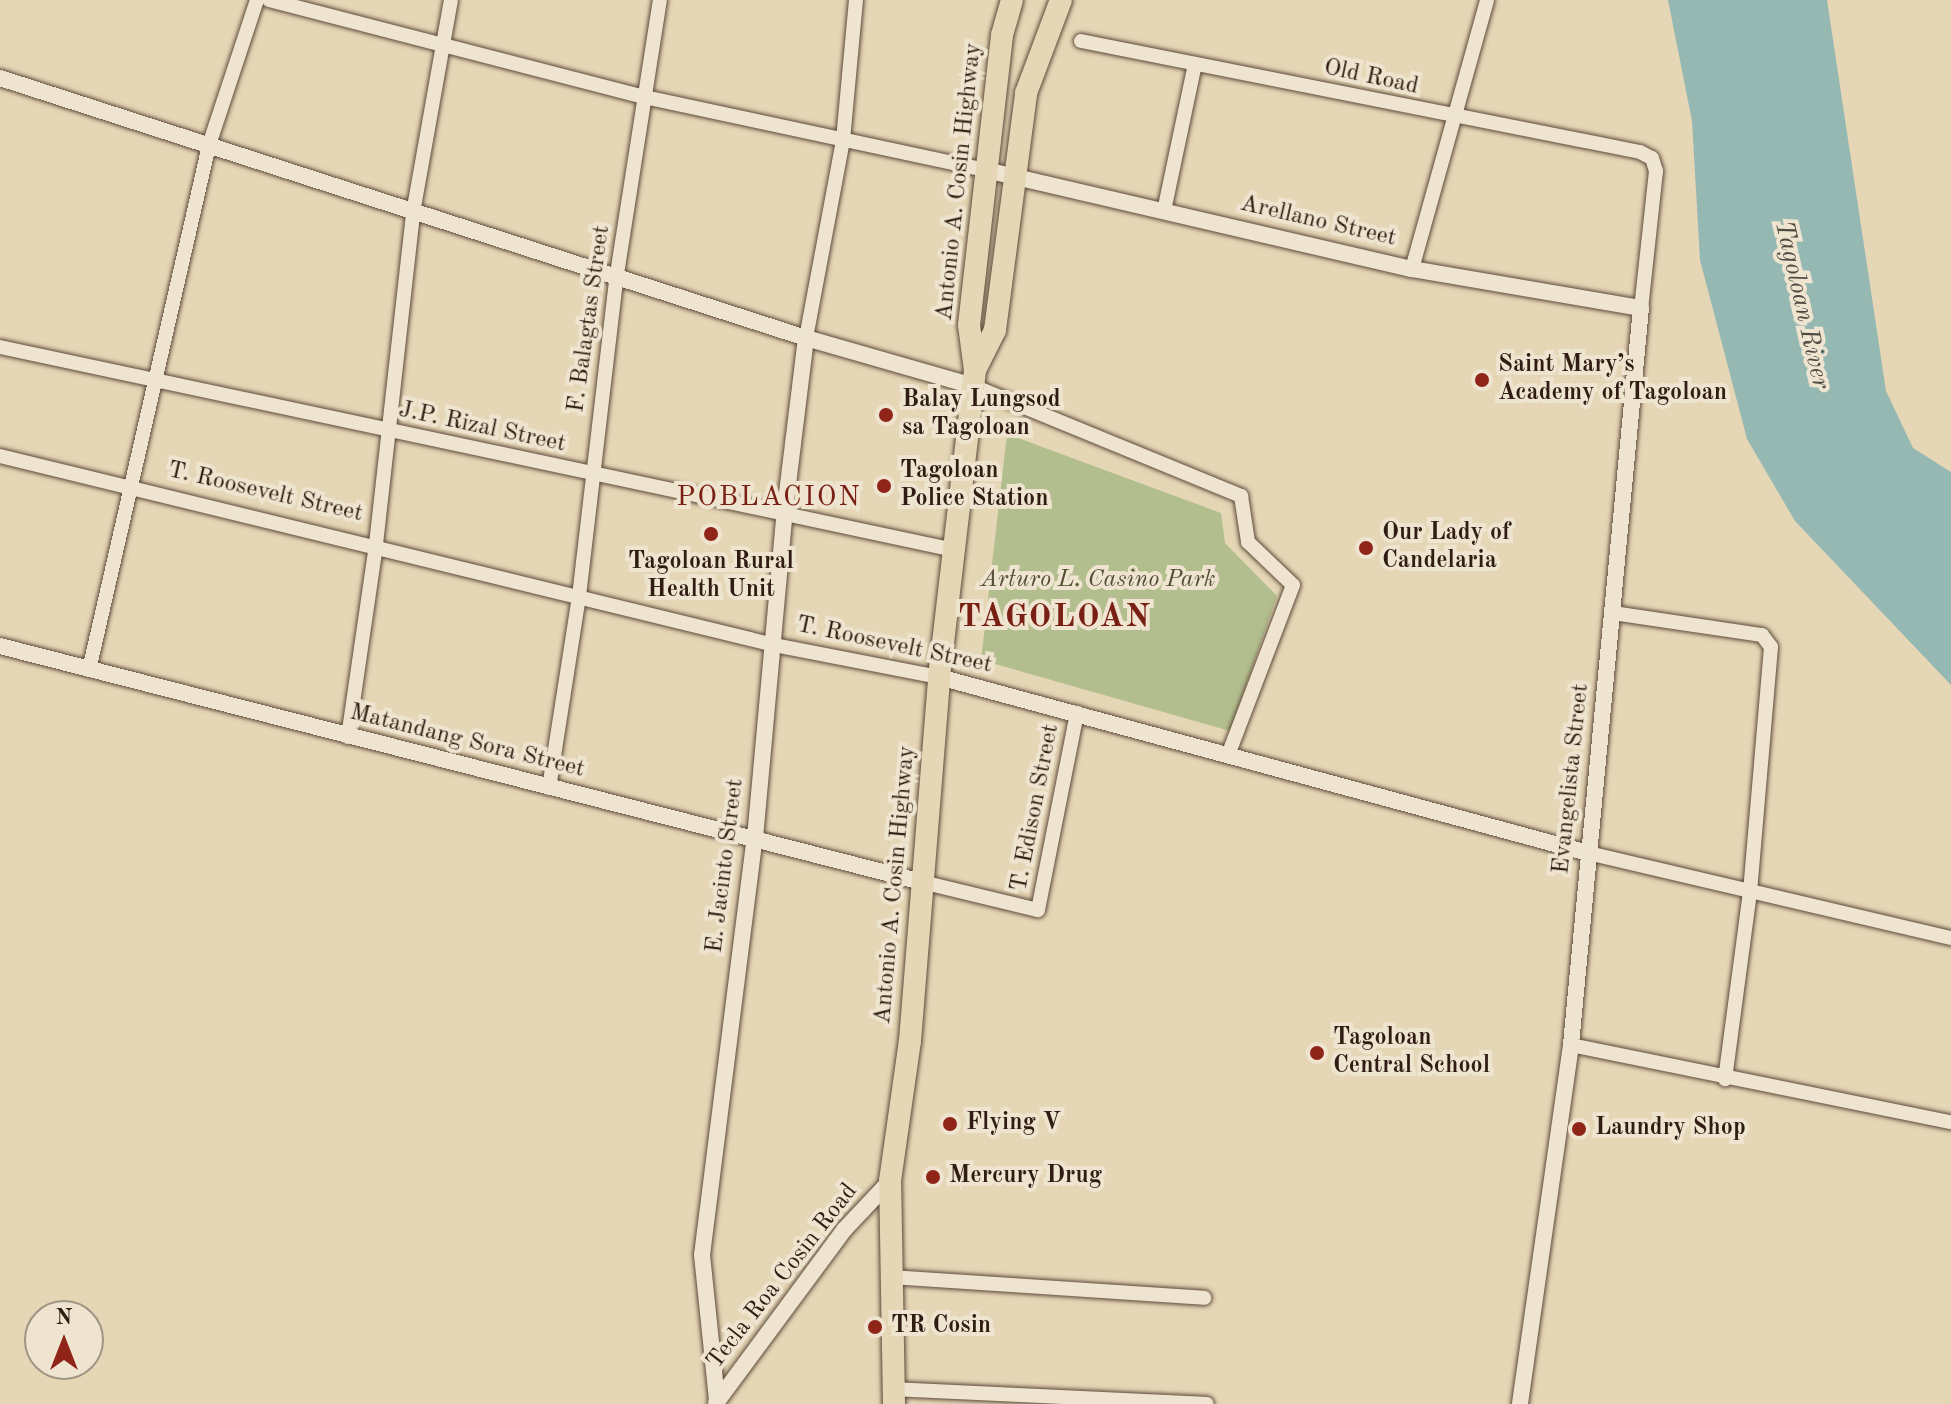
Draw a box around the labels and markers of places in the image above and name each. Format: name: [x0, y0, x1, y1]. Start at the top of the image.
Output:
place label: Saint Mary’s Academy of Tagoloan: [1498, 352, 1727, 408]
marker: Saint Mary’s Academy of Tagoloan: [1473, 371, 1491, 389]
place label: Balay Lungsod sa Tagoloan: [902, 387, 1061, 443]
marker: Balay Lungsod sa Tagoloan: [877, 406, 895, 424]
place label: Tagoloan Police Station: [900, 458, 1049, 514]
marker: Tagoloan Police Station: [875, 477, 893, 495]
place label: Our Lady of Candelaria: [1382, 520, 1510, 576]
marker: Tagoloan Rural Health Unit: [700, 523, 722, 545]
marker: Our Lady of Candelaria: [1357, 539, 1375, 557]
place label: Tagoloan Rural Health Unit: [628, 549, 794, 605]
place label: Tagoloan Central School: [1333, 1025, 1490, 1081]
marker: Tagoloan Central School: [1308, 1044, 1326, 1062]
place label: Flying V: [966, 1110, 1061, 1138]
marker: Flying V: [941, 1115, 959, 1133]
place label: Laundry Shop: [1595, 1115, 1746, 1143]
marker: Laundry Shop: [1570, 1120, 1588, 1138]
place label: Mercury Drug: [949, 1163, 1102, 1191]
marker: Mercury Drug: [924, 1168, 942, 1186]
place label: TR Cosin: [891, 1313, 991, 1341]
marker: TR Cosin: [866, 1318, 884, 1336]

